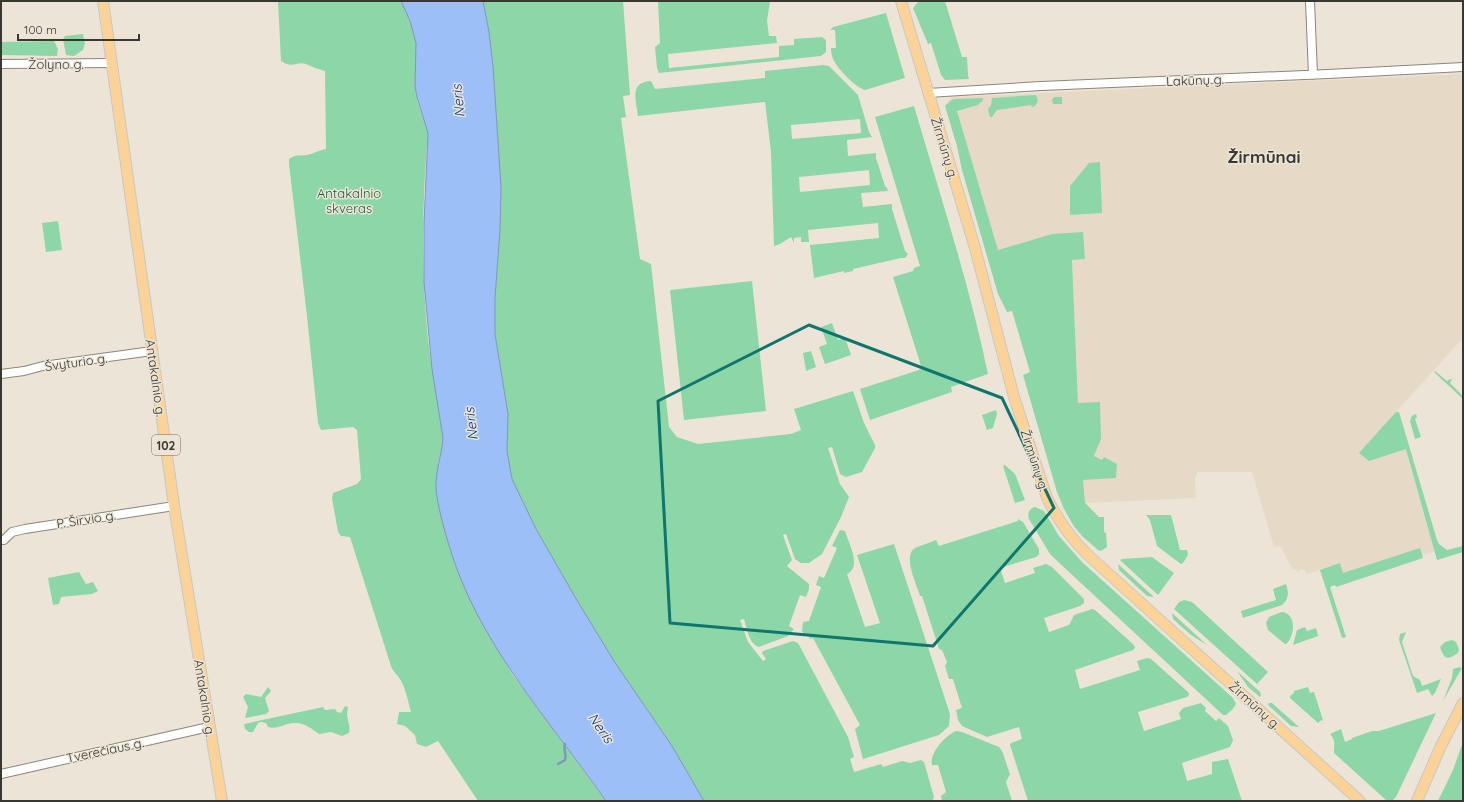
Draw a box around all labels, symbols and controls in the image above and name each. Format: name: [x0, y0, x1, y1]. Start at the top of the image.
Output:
scale bar: [18, 16, 139, 42]
text: 100 m: [24, 22, 57, 37]
street label: Žolyno g.: [28, 56, 84, 72]
street label: Lakūnų g.: [1166, 71, 1224, 89]
water label: Neris: [447, 82, 469, 118]
street label: Žirmūnų g.: [928, 115, 962, 181]
district label: Žirmūnai: [1228, 146, 1300, 167]
park label: Antakalnio skveras: [317, 185, 381, 216]
street label: Antakalnio g.: [143, 338, 169, 418]
street label: Švyturio g.: [44, 350, 108, 374]
water label: Neris: [460, 405, 482, 442]
street label: Žirmūnų g.: [1017, 427, 1053, 493]
road number: 102: [152, 435, 180, 455]
street label: P. Širvio g.: [55, 506, 117, 532]
street label: Antakalnio g.: [191, 658, 219, 738]
street label: Žirmūnų g.: [1226, 678, 1284, 732]
water label: Neris: [584, 709, 619, 748]
street label: Tverečiaus g.: [65, 734, 145, 766]

